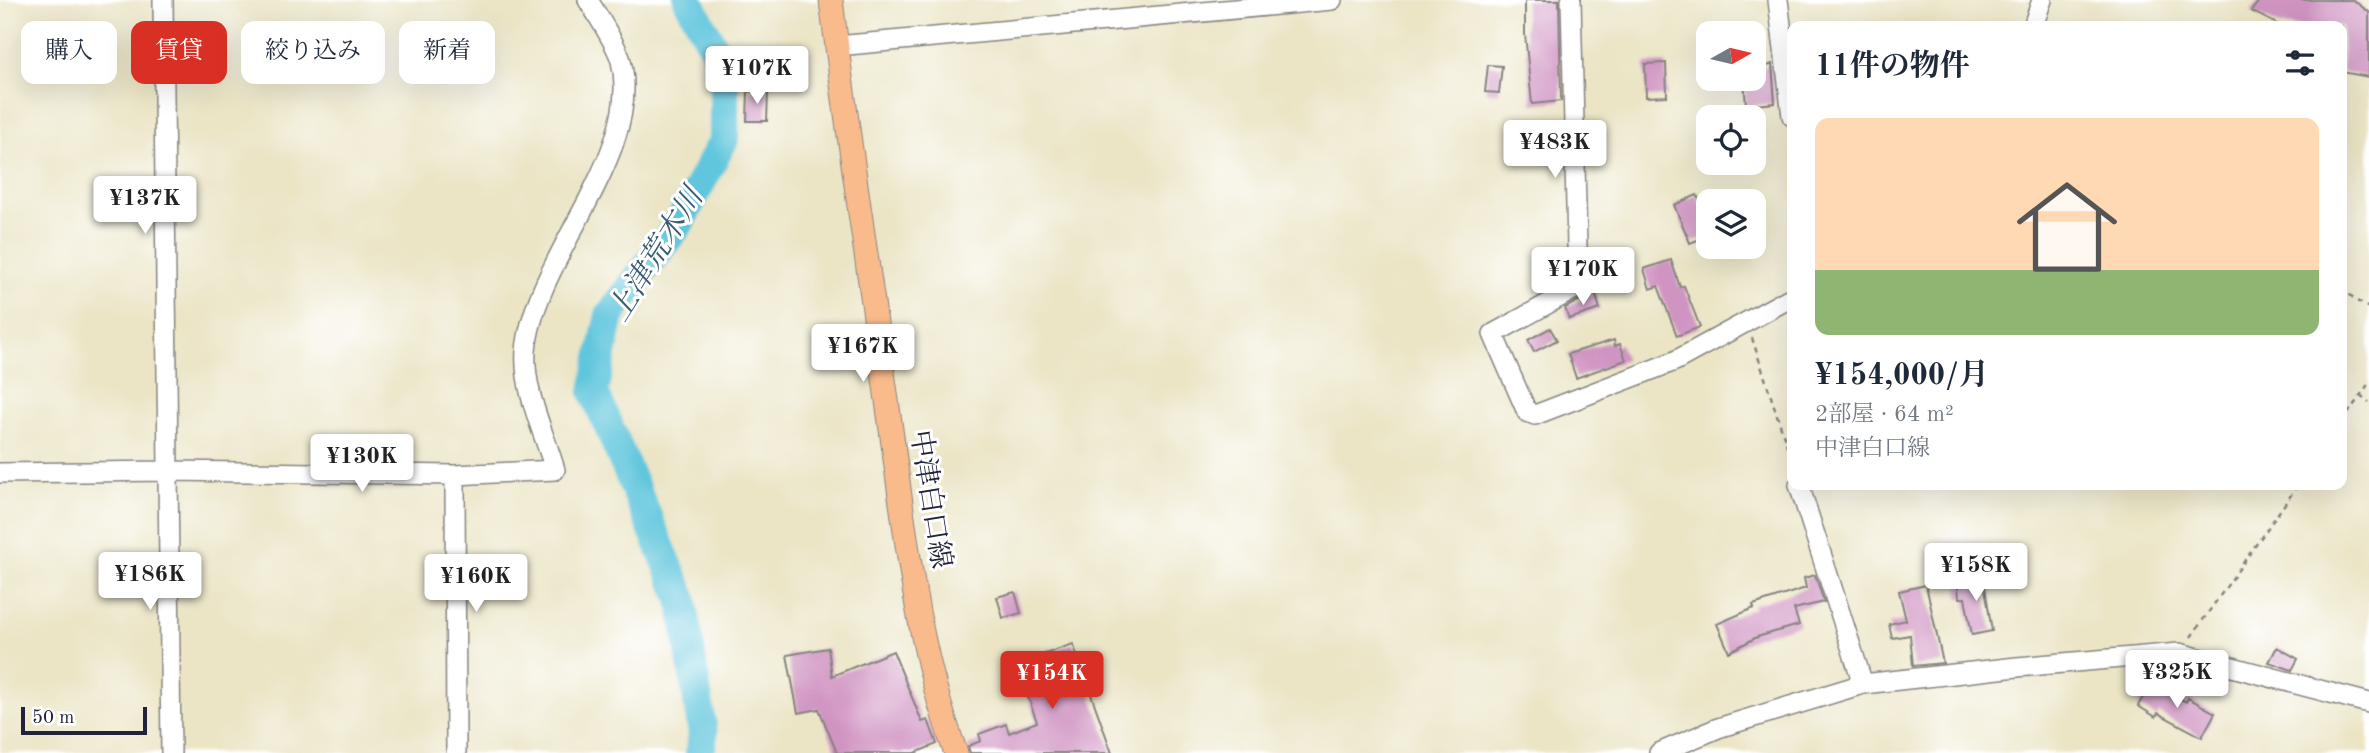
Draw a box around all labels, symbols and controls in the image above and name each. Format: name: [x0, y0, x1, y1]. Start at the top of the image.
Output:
chip: 購入: [21, 21, 117, 84]
chip: 賃貸: [131, 21, 227, 84]
chip: 絞り込み: [241, 21, 385, 84]
chip: 新着: [399, 21, 495, 84]
north arrow: [1696, 21, 1766, 91]
map controls: [1696, 21, 1766, 259]
icon: filters: [2281, 44, 2319, 82]
pin: ¥107K: [708, 46, 806, 106]
text: 11件の物件: [1815, 52, 1970, 82]
text: ¥107K: [721, 57, 793, 80]
button: locate: [1696, 105, 1766, 175]
pin: ¥483K: [1506, 120, 1604, 180]
text: ¥483K: [1519, 131, 1591, 154]
icon: home: [2004, 164, 2130, 290]
pin: ¥137K: [96, 176, 194, 236]
water label: 上津荒木川: [602, 179, 711, 327]
text: ¥137K: [109, 187, 181, 210]
button: layers: [1696, 189, 1766, 259]
pin: ¥170K: [1534, 247, 1632, 307]
text: ¥170K: [1547, 258, 1619, 281]
pin: ¥167K: [814, 324, 912, 384]
text: ¥167K: [827, 335, 899, 358]
text: ¥154,000/月: [1815, 361, 1989, 391]
text: 2部屋 · 64 m²: [1815, 403, 1954, 426]
street label: 中津白口線: [904, 428, 957, 571]
pin: ¥130K: [313, 434, 411, 494]
text: 中津白口線: [1815, 437, 1930, 460]
text: ¥130K: [326, 445, 398, 468]
pin: ¥158K: [1927, 544, 2025, 603]
pin: ¥186K: [101, 552, 199, 612]
pin: ¥160K: [427, 554, 525, 614]
text: ¥158K: [1940, 554, 2012, 577]
text: ¥186K: [114, 563, 186, 586]
text: ¥160K: [440, 565, 512, 588]
pin: ¥325K: [2128, 650, 2226, 710]
pin: ¥154K: [1003, 652, 1101, 711]
text: ¥325K: [2141, 661, 2213, 684]
text: ¥154K: [1016, 662, 1088, 685]
scale bar: [21, 704, 147, 736]
text: 50 m: [32, 709, 74, 728]

